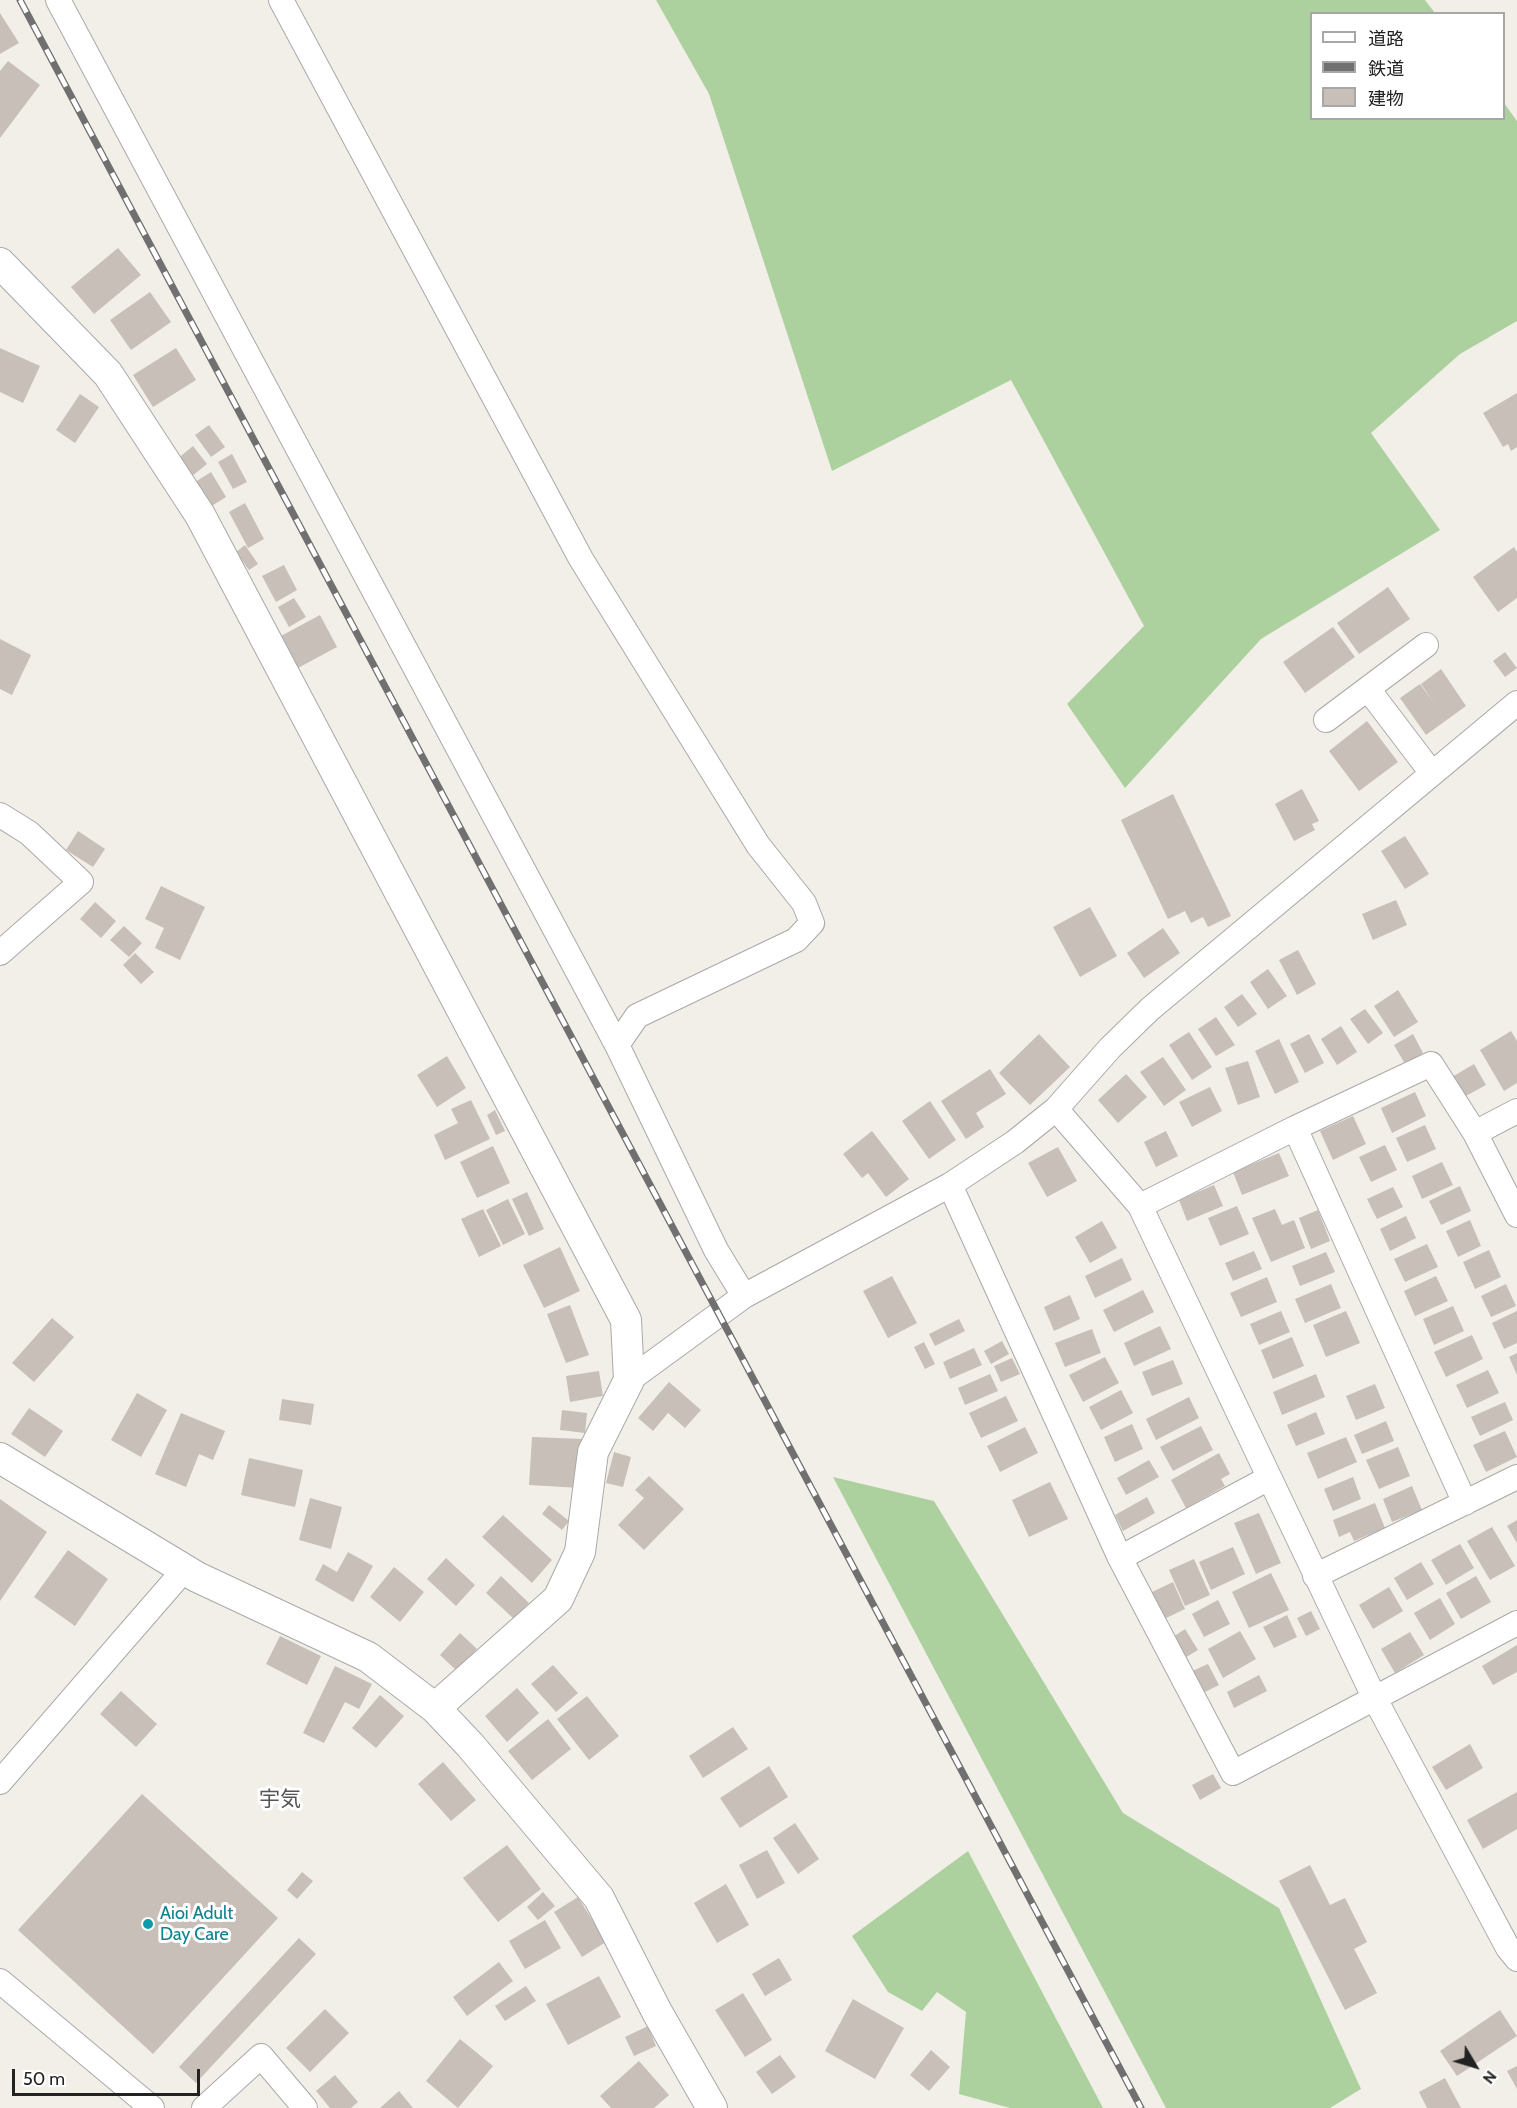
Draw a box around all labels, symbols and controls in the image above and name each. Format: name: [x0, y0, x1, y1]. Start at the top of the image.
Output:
legend: [1310, 12, 1505, 120]
text: 道路: [1368, 28, 1404, 50]
text: 鉄道: [1368, 58, 1404, 80]
text: 建物: [1368, 88, 1404, 110]
district label: 宇気: [259, 1787, 301, 1813]
place label: Aioi Adult Day Care: [160, 1903, 233, 1946]
marker: Aioi Adult Day Care: [141, 1917, 155, 1931]
north arrow: [1445, 2036, 1505, 2096]
scale bar: [15, 2057, 202, 2095]
text: N: [1479, 2067, 1501, 2088]
text: 50 m: [23, 2068, 65, 2090]

